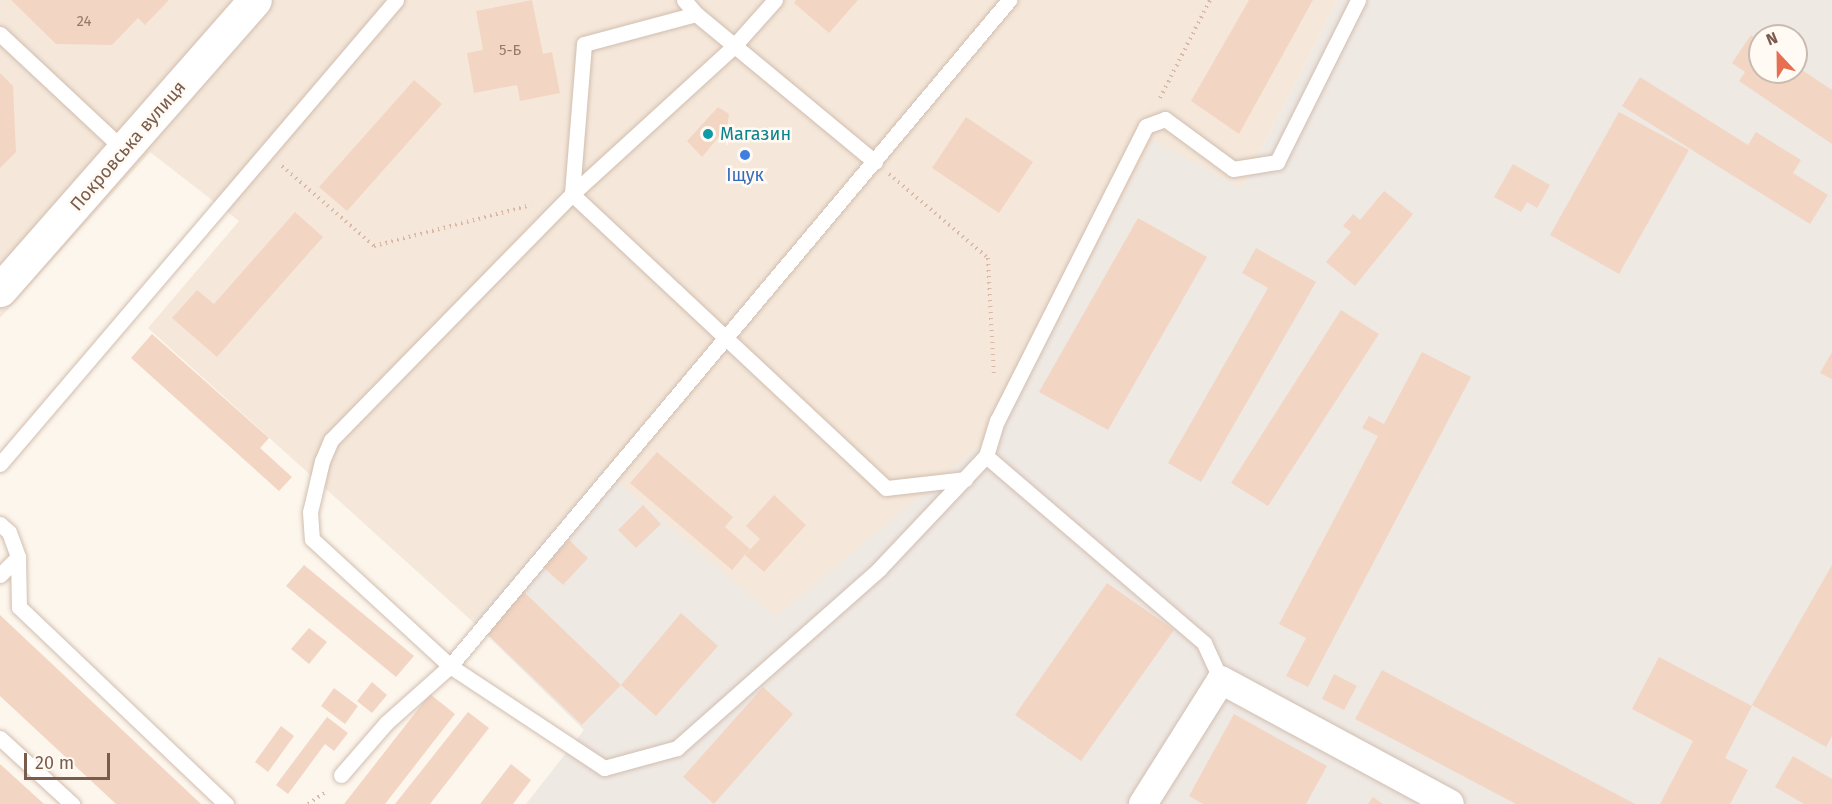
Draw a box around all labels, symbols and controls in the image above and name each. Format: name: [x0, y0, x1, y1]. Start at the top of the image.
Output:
house number: 24: [77, 13, 91, 31]
north arrow: [1748, 24, 1808, 84]
text: N: [1763, 28, 1780, 49]
house number: 5-Б: [499, 42, 521, 60]
street label: Покровська вулиця: [66, 77, 190, 215]
place label: Магазин: [720, 123, 791, 145]
marker: Магазин: [701, 127, 715, 141]
marker: Іщук: [738, 148, 752, 162]
place label: Іщук: [726, 164, 764, 186]
scale bar: [27, 741, 112, 779]
text: 20 m: [35, 752, 74, 774]

